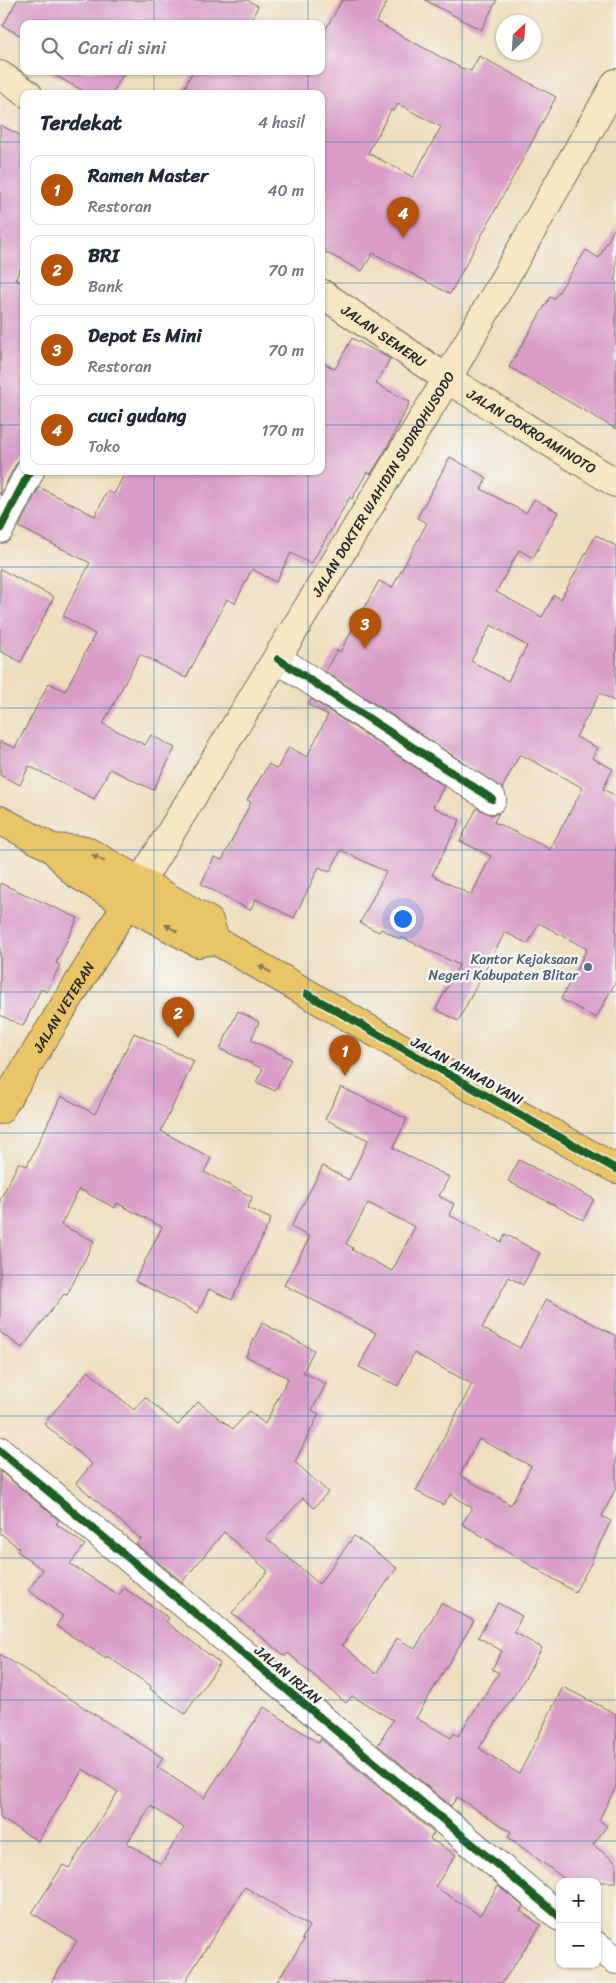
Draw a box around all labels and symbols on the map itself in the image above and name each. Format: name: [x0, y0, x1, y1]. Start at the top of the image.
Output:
north arrow: [496, 15, 541, 60]
pin: 4: [387, 197, 419, 238]
street label: JALAN SEMERU: [335, 297, 432, 374]
street label: JALAN DOKTER WAHIDIN SUDIROHUSODO: [304, 366, 462, 603]
street label: JALAN COKROAMINOTO: [461, 381, 601, 481]
pin: 3: [349, 608, 381, 649]
one-way arrow: [91, 854, 106, 862]
your location: [390, 906, 416, 932]
one-way arrow: [163, 924, 178, 932]
place label: Kantor Kejaksaan Negeri Kabupaten Blitar: [429, 947, 579, 988]
street label: JALAN VETERAN: [25, 956, 101, 1058]
marker: Kantor Kejaksaan Negeri Kabupaten Blitar: [582, 961, 594, 973]
one-way arrow: [258, 965, 271, 974]
pin: 2: [162, 997, 194, 1038]
street label: JALAN AHMAD YANI: [405, 1029, 529, 1113]
pin: 1: [329, 1035, 361, 1076]
street label: JALAN IRIAN: [248, 1638, 328, 1711]

